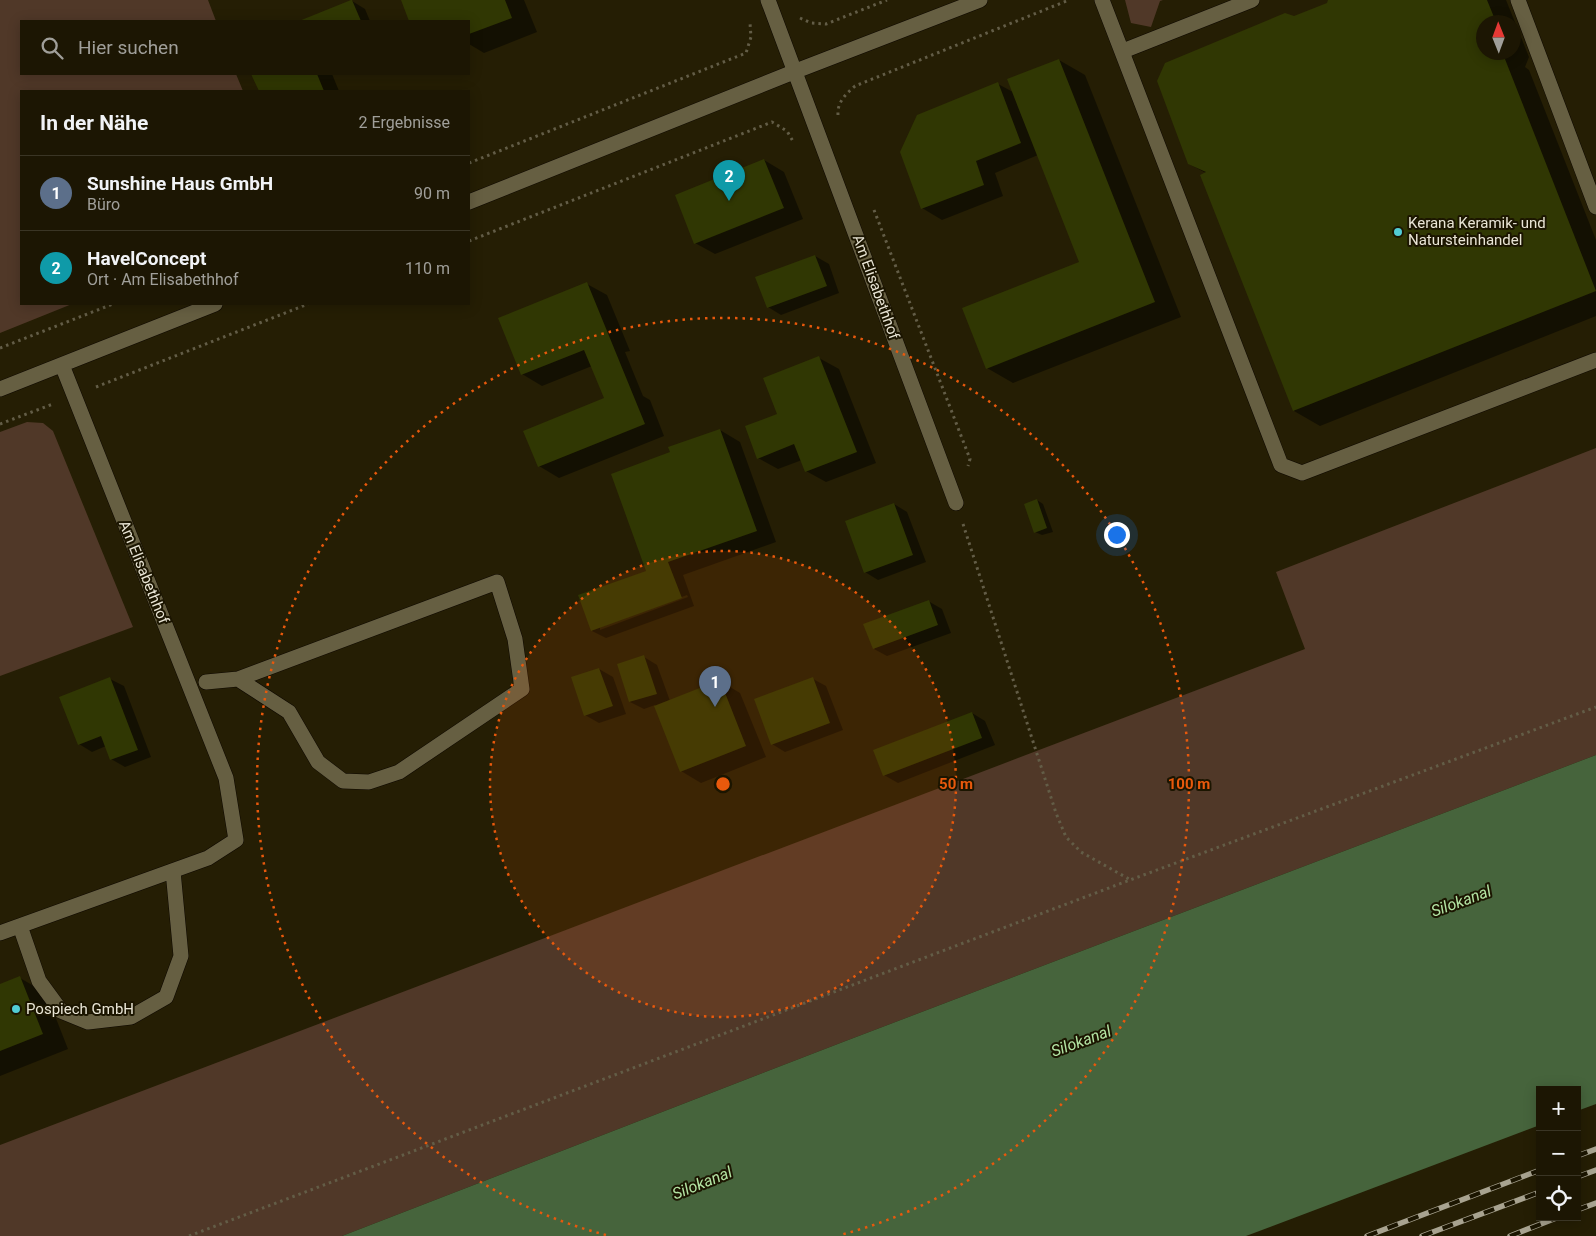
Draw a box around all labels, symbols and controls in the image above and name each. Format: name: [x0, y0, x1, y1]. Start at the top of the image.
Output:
north arrow: [1476, 15, 1521, 60]
search box: [20, 20, 470, 75]
icon: search: [38, 34, 66, 62]
text: Hier suchen: [78, 36, 179, 59]
text: In der Nähe: [40, 111, 148, 135]
text: 2 Ergebnisse: [358, 113, 450, 132]
pin: 2: [713, 160, 745, 201]
text: Sunshine Haus GmbH: [87, 172, 273, 195]
text: 1: [51, 184, 61, 203]
text: 90 m: [414, 184, 450, 203]
text: Büro: [87, 195, 120, 214]
place label: Kerana Keramik- und Natursteinhandel: [1408, 214, 1546, 249]
marker: Kerana Keramik- und Natursteinhandel: [1392, 226, 1404, 238]
street label: Am Elisabethhof: [849, 232, 904, 342]
text: HavelConcept: [87, 247, 206, 270]
text: 2: [51, 259, 61, 278]
text: 110 m: [405, 259, 450, 278]
text: Ort · Am Elisabethhof: [87, 270, 238, 289]
street label: Am Elisabethhof: [115, 518, 173, 627]
your location: [1104, 522, 1130, 548]
pin: 1: [699, 666, 731, 707]
centre of rings: [714, 775, 732, 793]
text: 50 m: [939, 775, 973, 793]
text: 100 m: [1168, 775, 1210, 793]
water label: Silokanal: [1428, 881, 1494, 921]
place label: Pospiech GmbH: [26, 1000, 134, 1018]
marker: Pospiech GmbH: [10, 1003, 22, 1015]
water label: Silokanal: [1048, 1021, 1114, 1061]
map controls: [1536, 1086, 1581, 1221]
button: +: [1536, 1086, 1581, 1131]
button: −: [1536, 1131, 1581, 1176]
water label: Silokanal: [669, 1162, 735, 1204]
button: locate: [1536, 1176, 1581, 1221]

